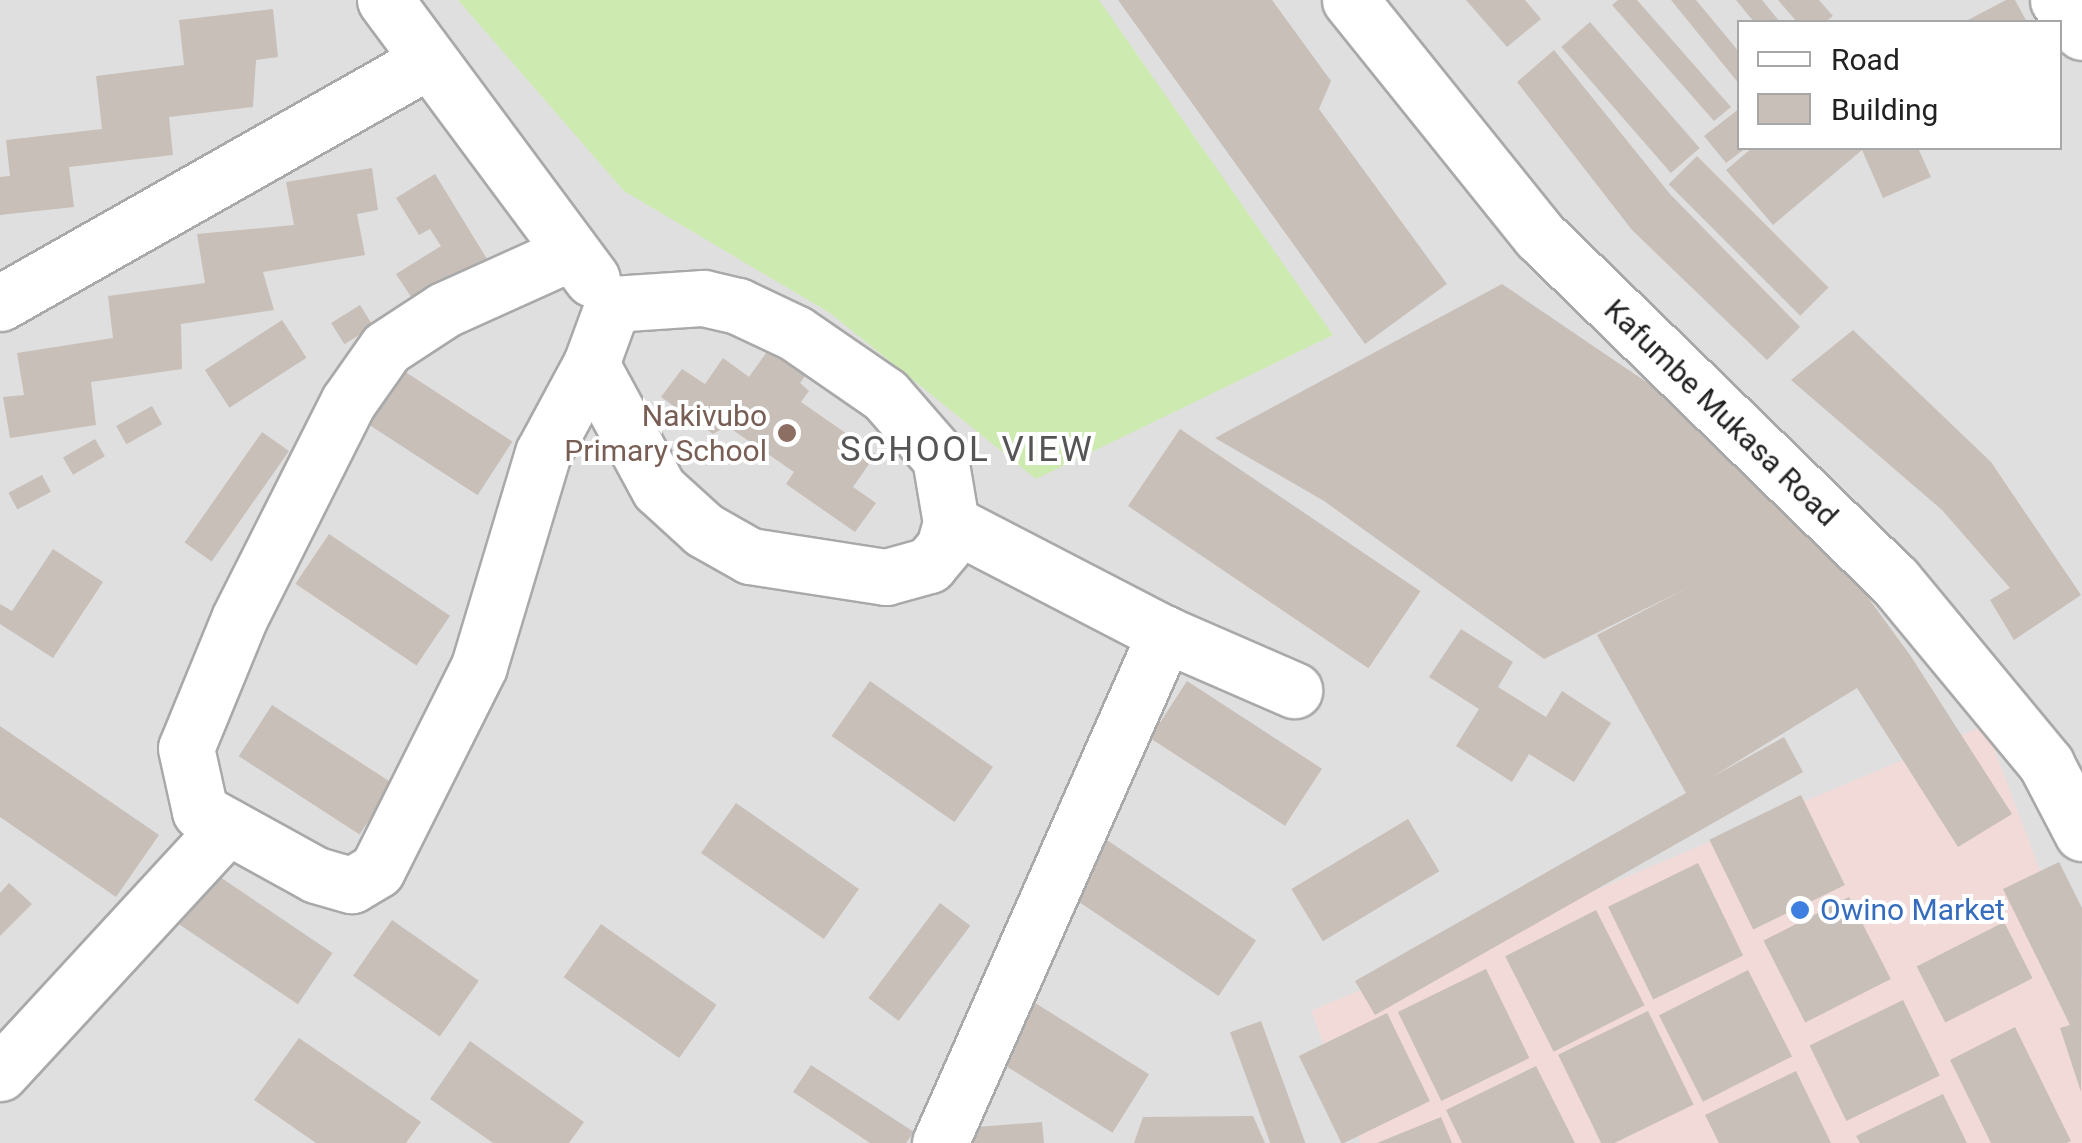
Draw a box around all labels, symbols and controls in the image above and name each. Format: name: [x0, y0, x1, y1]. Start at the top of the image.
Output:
legend: [1737, 20, 2062, 150]
text: Road: [1831, 42, 1900, 77]
text: Building: [1831, 92, 1938, 127]
street label: Kafumbe Mukasa Road: [1597, 292, 1845, 534]
place label: Nakivubo Primary School: [564, 398, 767, 468]
marker: Nakivubo Primary School: [776, 422, 798, 444]
district label: SCHOOL VIEW: [840, 429, 1094, 471]
place label: Owino Market: [1820, 892, 2005, 928]
marker: Owino Market: [1789, 899, 1811, 921]

